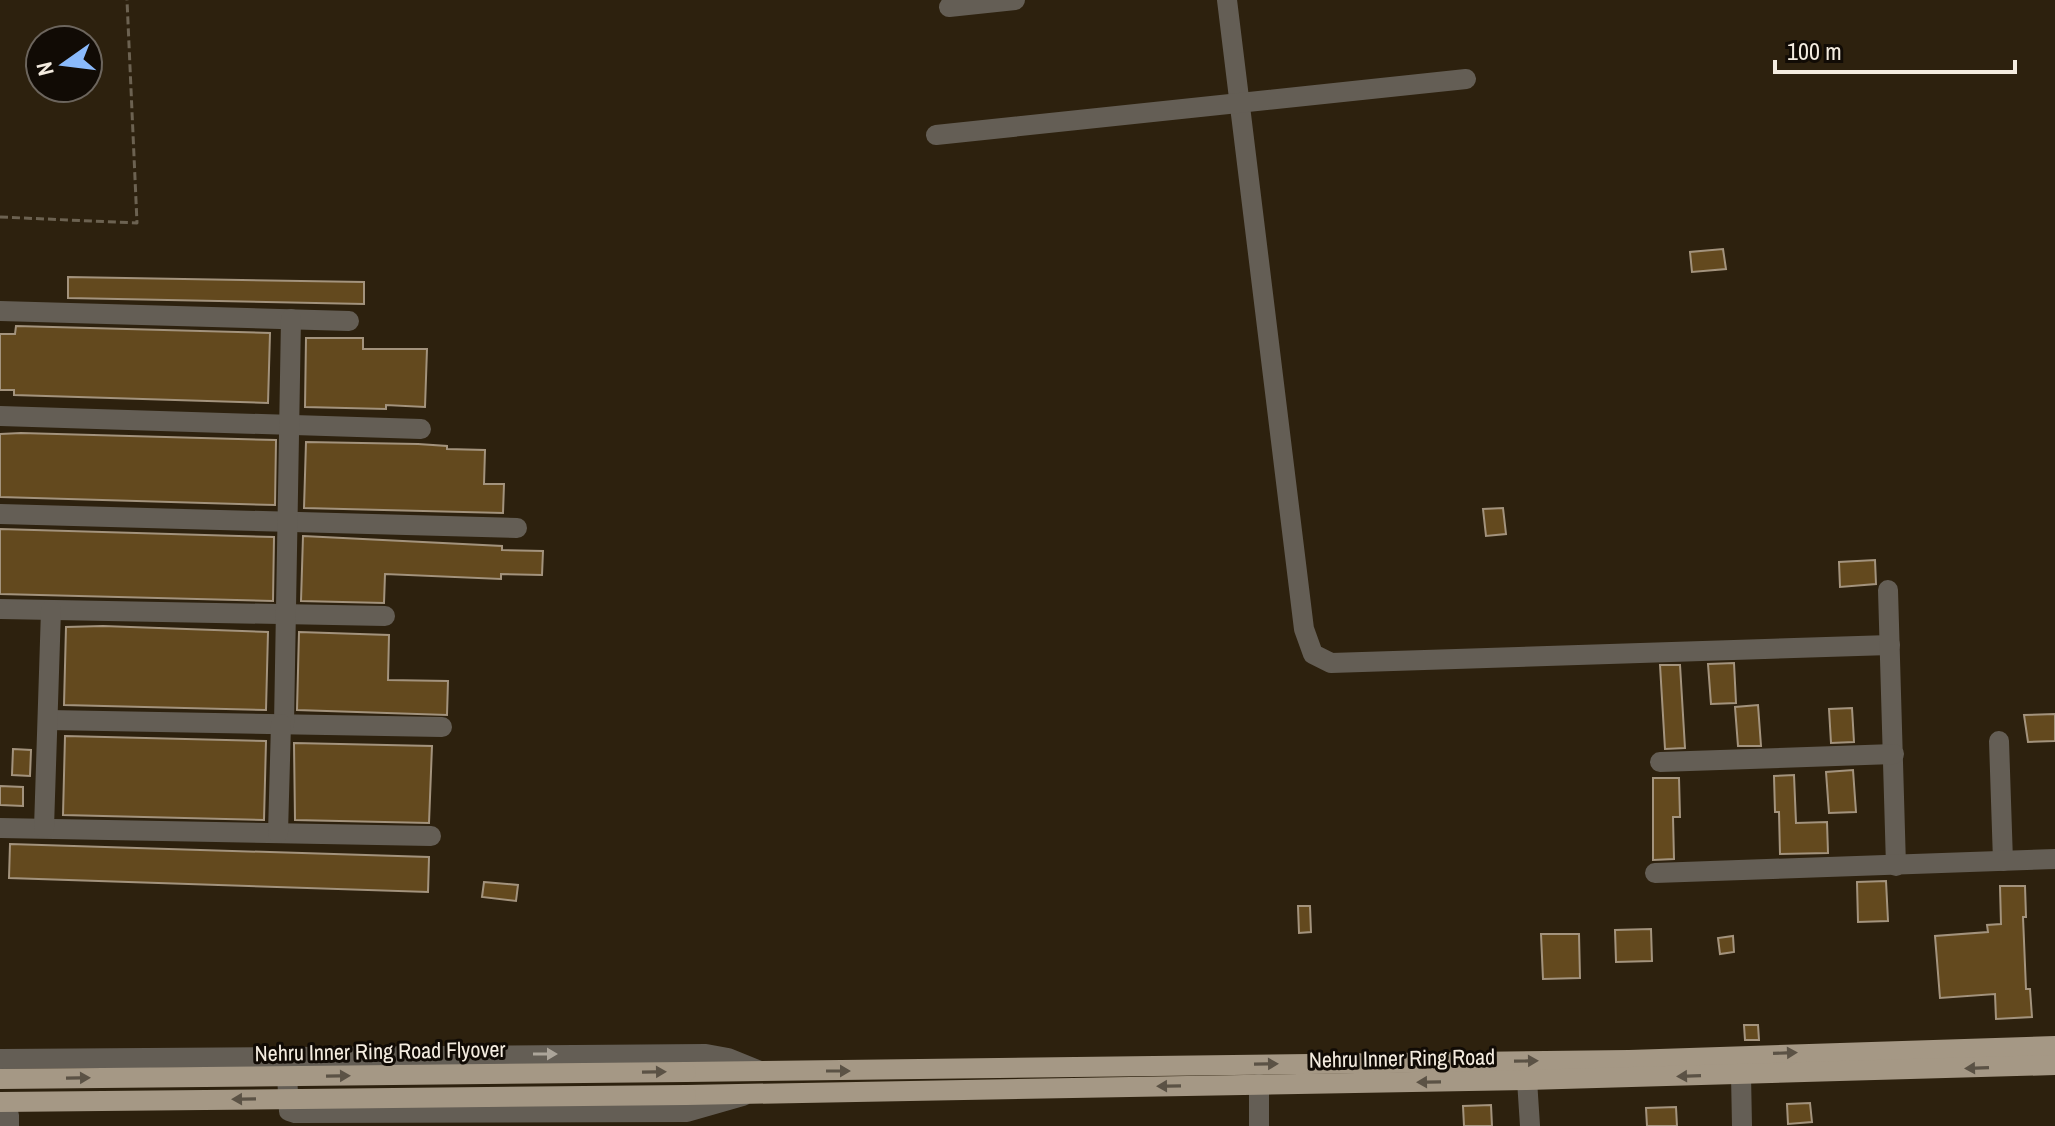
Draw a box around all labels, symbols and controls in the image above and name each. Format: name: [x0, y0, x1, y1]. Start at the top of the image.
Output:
north arrow: [24, 24, 104, 104]
scale bar: [1775, 24, 2015, 74]
text: 100 m: [1787, 35, 1842, 67]
text: N: [28, 59, 61, 79]
street label: Nehru Inner Ring Road Flyover: [254, 1034, 506, 1068]
street label: Nehru Inner Ring Road: [1308, 1041, 1496, 1075]
one-way arrow: [1773, 1047, 1798, 1060]
one-way arrow: [533, 1048, 558, 1061]
one-way arrow: [1514, 1055, 1539, 1067]
one-way arrow: [1254, 1058, 1279, 1071]
one-way arrow: [1964, 1061, 1989, 1074]
one-way arrow: [826, 1064, 851, 1077]
one-way arrow: [642, 1066, 667, 1079]
one-way arrow: [326, 1069, 351, 1082]
one-way arrow: [1676, 1070, 1701, 1082]
one-way arrow: [66, 1072, 91, 1084]
one-way arrow: [1416, 1076, 1441, 1088]
one-way arrow: [1156, 1080, 1181, 1092]
one-way arrow: [231, 1093, 256, 1105]

